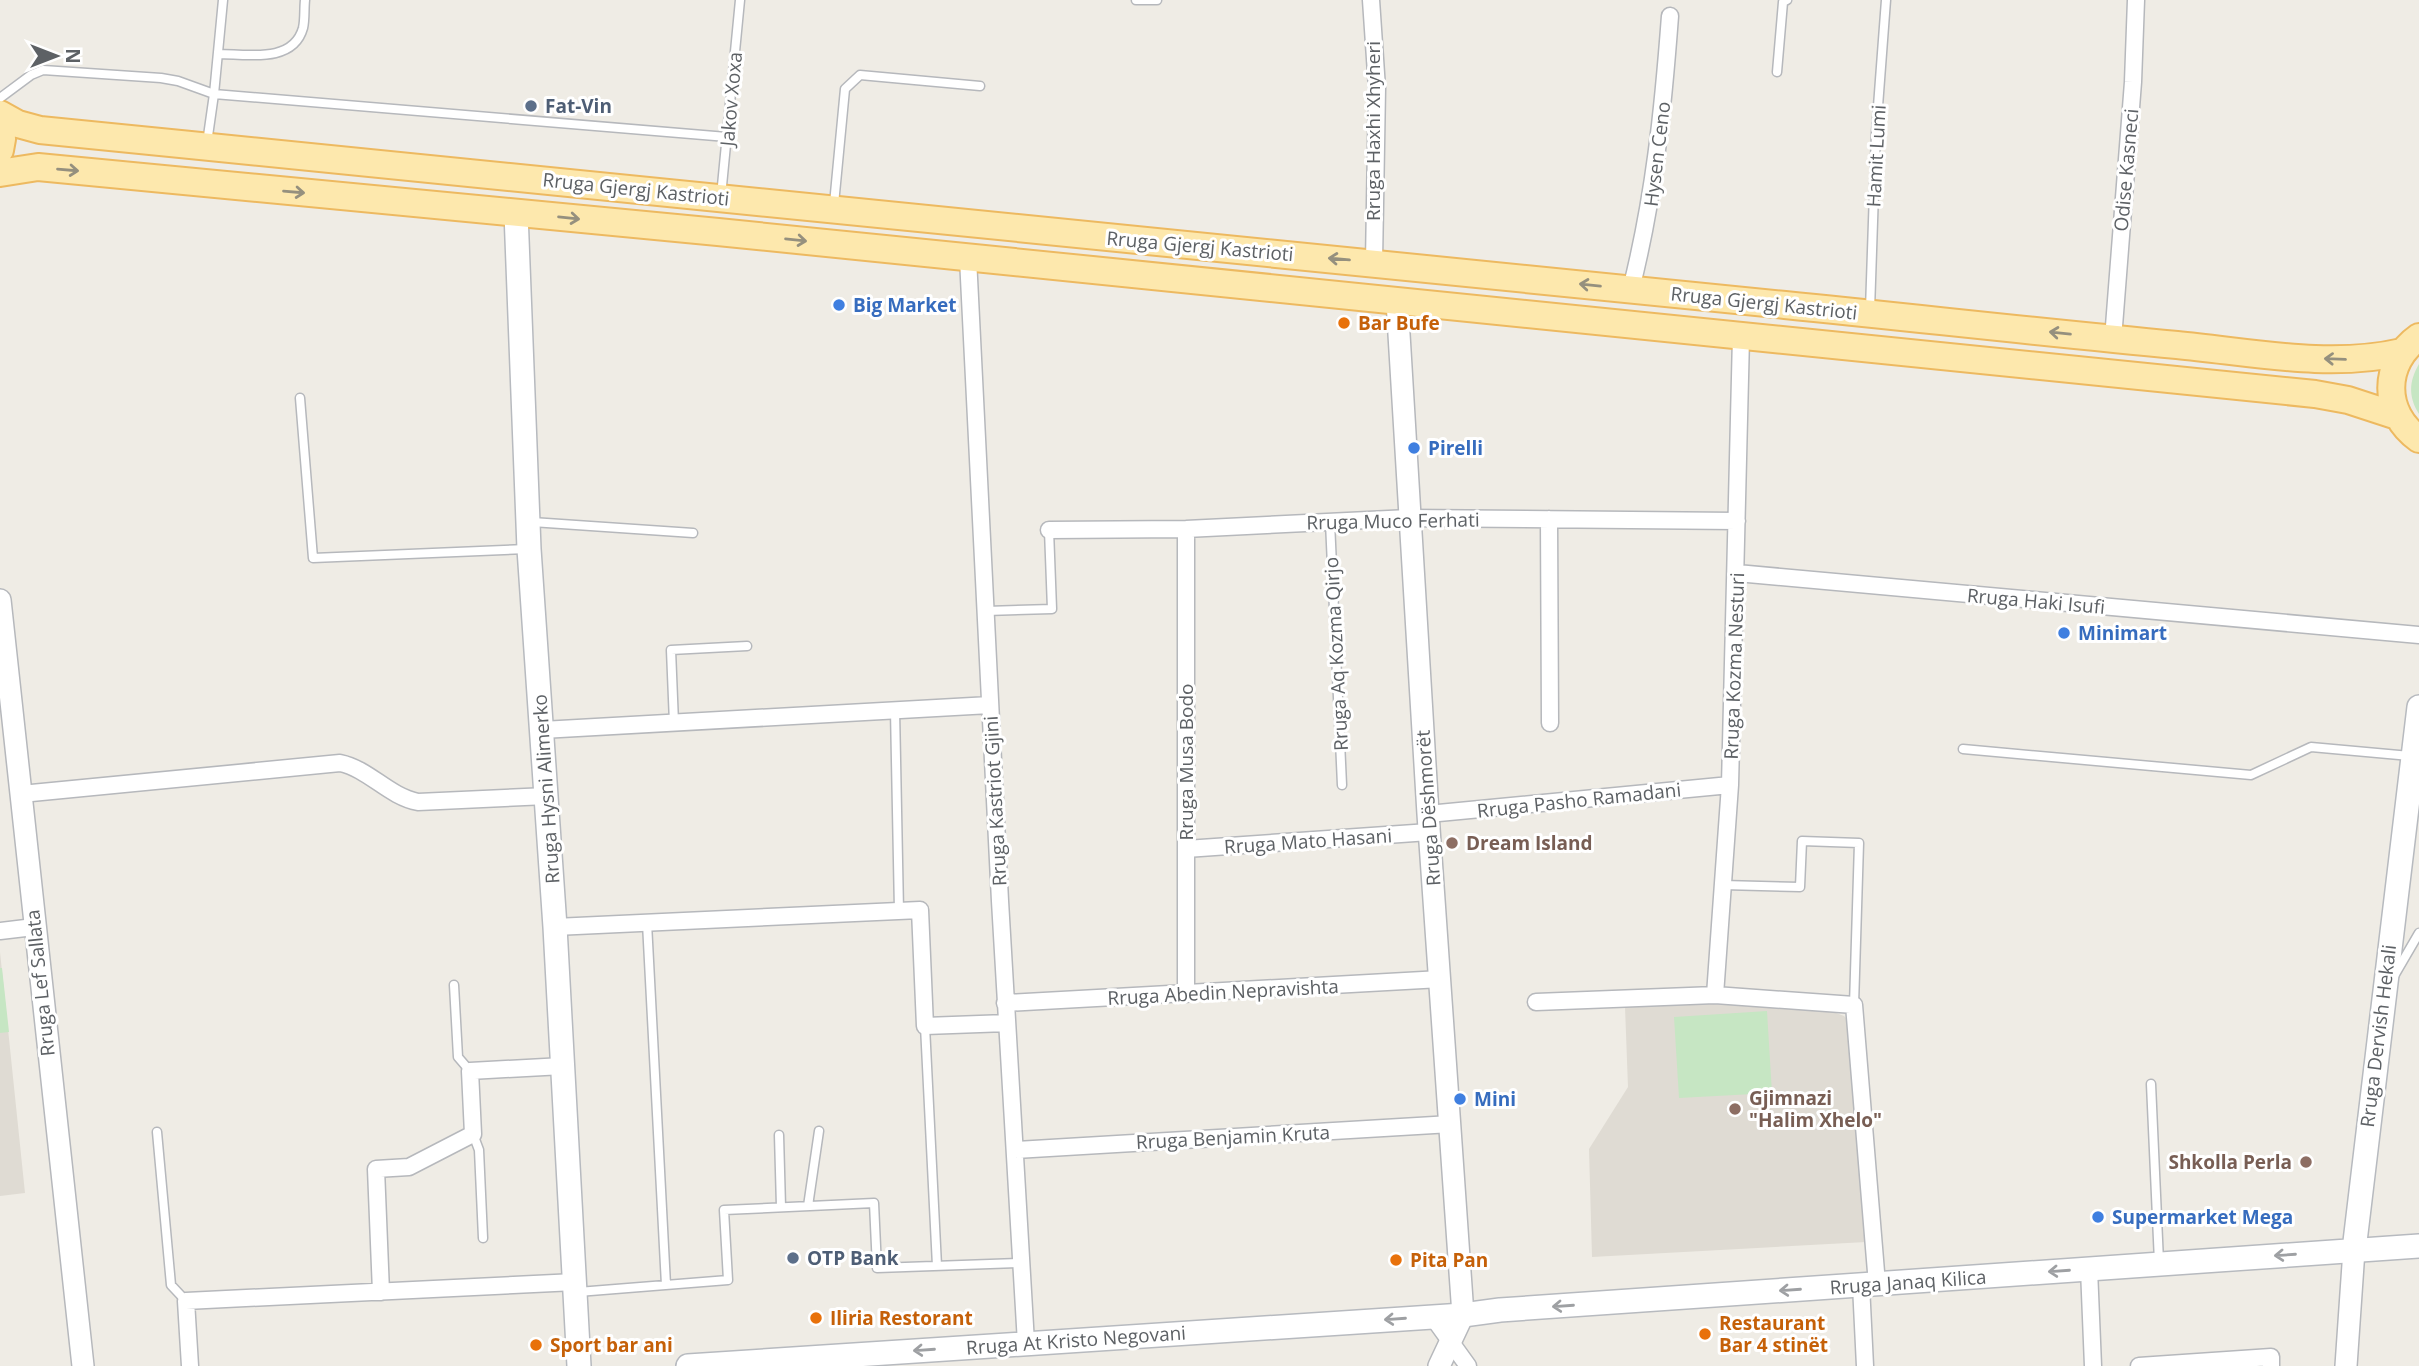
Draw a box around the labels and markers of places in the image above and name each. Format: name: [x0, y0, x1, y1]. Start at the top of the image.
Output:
place label: Fat-Vin: [545, 93, 612, 119]
marker: Fat-Vin: [523, 98, 539, 114]
place label: Big Market: [853, 292, 957, 318]
marker: Big Market: [831, 297, 847, 313]
place label: Bar Bufe: [1358, 310, 1440, 336]
marker: Bar Bufe: [1336, 315, 1352, 331]
place label: Pirelli: [1428, 435, 1483, 461]
marker: Pirelli: [1406, 440, 1422, 456]
place label: Minimart: [2078, 620, 2167, 646]
marker: Minimart: [2056, 625, 2072, 641]
place label: Dream Island: [1466, 830, 1593, 856]
marker: Dream Island: [1444, 835, 1460, 851]
place label: Gjimnazi "Halim Xhelo": [1749, 1085, 1882, 1133]
place label: Mini: [1474, 1086, 1516, 1112]
marker: Mini: [1452, 1091, 1468, 1107]
marker: Gjimnazi "Halim Xhelo": [1727, 1101, 1743, 1117]
place label: Shkolla Perla: [2168, 1149, 2292, 1175]
marker: Shkolla Perla: [2298, 1154, 2314, 1170]
place label: Supermarket Mega: [2112, 1204, 2293, 1230]
marker: Supermarket Mega: [2090, 1209, 2106, 1225]
place label: OTP Bank: [807, 1245, 899, 1271]
place label: Pita Pan: [1410, 1247, 1488, 1273]
marker: OTP Bank: [785, 1250, 801, 1266]
marker: Pita Pan: [1388, 1252, 1404, 1268]
place label: Iliria Restorant: [830, 1305, 973, 1331]
marker: Iliria Restorant: [808, 1310, 824, 1326]
place label: Restaurant Bar 4 stinët: [1719, 1310, 1828, 1358]
marker: Restaurant Bar 4 stinët: [1697, 1326, 1713, 1342]
place label: Sport bar ani: [550, 1332, 673, 1358]
marker: Sport bar ani: [528, 1337, 544, 1353]

